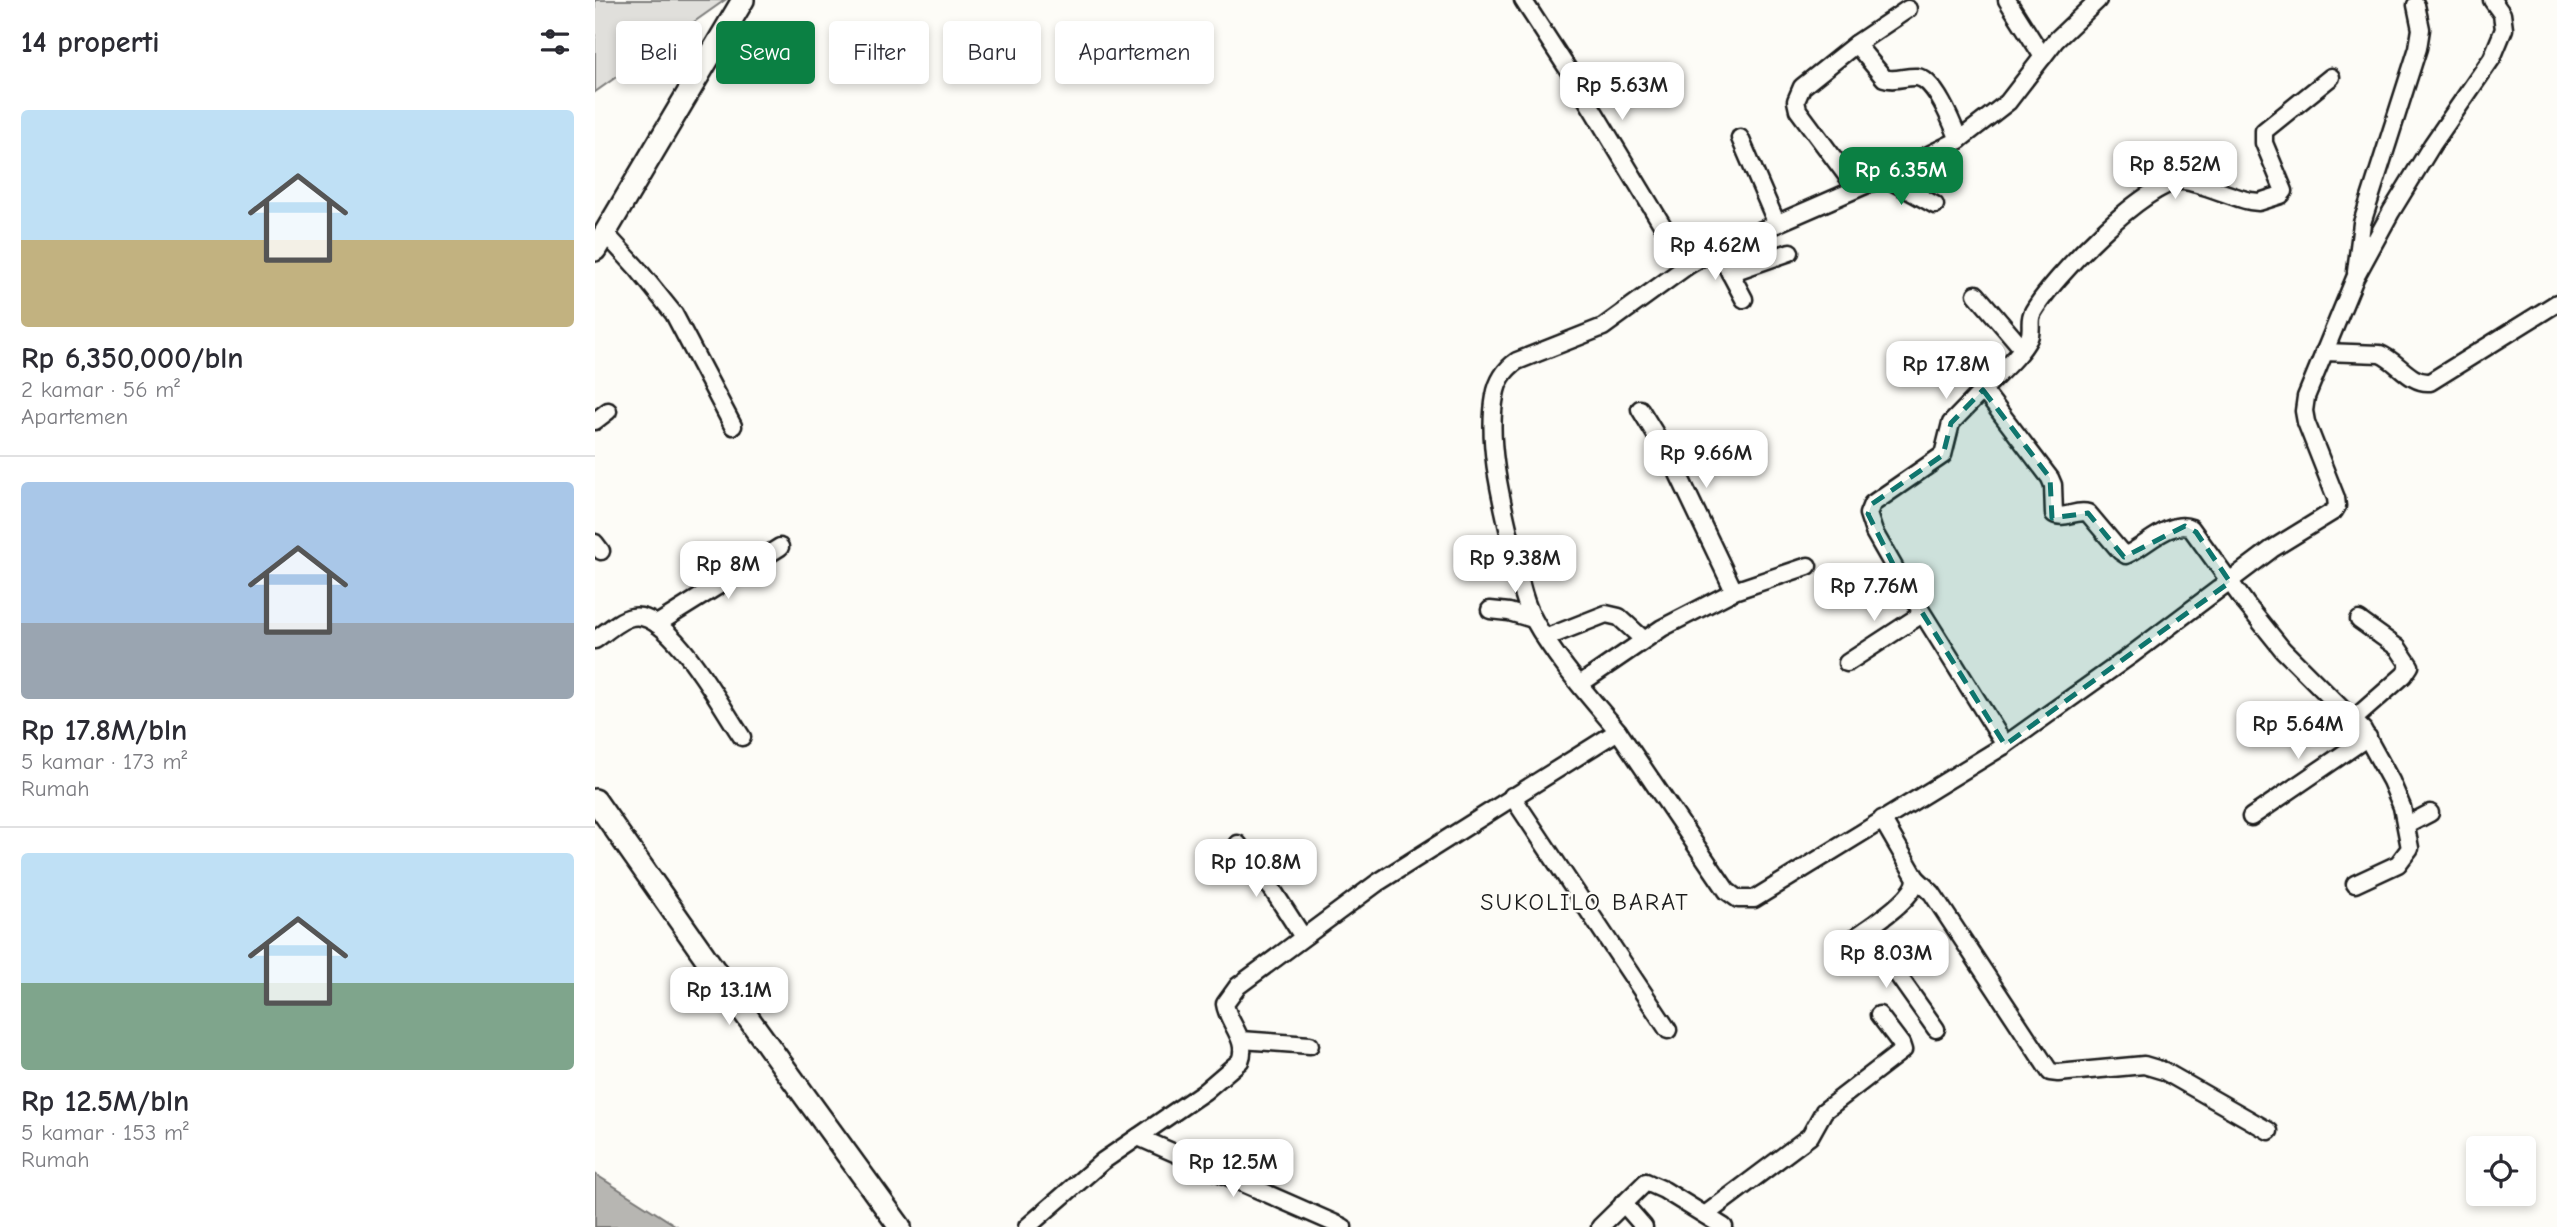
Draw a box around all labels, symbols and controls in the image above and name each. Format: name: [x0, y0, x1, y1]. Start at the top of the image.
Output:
chip: Beli: [616, 21, 702, 84]
chip: Sewa: [716, 21, 815, 84]
chip: Filter: [829, 21, 929, 84]
chip: Baru: [943, 21, 1041, 84]
chip: Apartemen: [1055, 21, 1214, 84]
icon: filters: [536, 23, 574, 61]
text: 14 properti: [21, 25, 160, 60]
pin: Rp 5.63M: [1550, 62, 1694, 122]
text: Rp 5.63M: [1576, 71, 1668, 98]
pin: Rp 8.52M: [2103, 142, 2247, 201]
pin: Rp 6.35M: [1829, 148, 1973, 207]
text: Rp 8.52M: [2129, 150, 2221, 177]
icon: home: [235, 155, 361, 281]
text: Rp 6.35M: [1855, 156, 1947, 183]
pin: Rp 4.62M: [1643, 222, 1787, 282]
text: Rp 4.62M: [1670, 231, 1760, 258]
text: Rp 6,350,000/bln: [21, 341, 244, 376]
pin: Rp 17.8M: [1874, 342, 2018, 401]
text: Rp 17.8M: [1902, 350, 1990, 377]
text: 2 kamar · 56 m²: [21, 376, 180, 403]
text: Apartemen: [21, 403, 128, 430]
pin: Rp 9.66M: [1634, 430, 1778, 490]
text: Rp 9.66M: [1660, 439, 1752, 466]
icon: home: [235, 527, 361, 653]
pin: Rp 9.38M: [1443, 536, 1587, 595]
pin: Rp 8M: [679, 542, 777, 601]
text: Rp 9.38M: [1469, 544, 1561, 571]
text: Rp 8M: [696, 550, 760, 577]
pin: Rp 7.76M: [1802, 564, 1946, 623]
text: Rp 7.76M: [1830, 572, 1918, 599]
pin: Rp 5.64M: [2226, 702, 2370, 761]
text: Rp 5.64M: [2252, 710, 2344, 737]
text: Rp 17.8M/bln: [21, 713, 187, 748]
text: 5 kamar · 173 m²: [21, 748, 187, 775]
text: Rumah: [21, 775, 90, 802]
pin: Rp 10.8M: [1184, 839, 1328, 899]
text: Rp 10.8M: [1211, 848, 1301, 875]
district label: SUKOLILO BARAT: [1480, 888, 1690, 916]
icon: home: [235, 898, 361, 1024]
pin: Rp 8.03M: [1814, 930, 1958, 990]
text: Rp 8.03M: [1840, 939, 1932, 966]
pin: Rp 13.1M: [657, 968, 801, 1027]
text: Rp 13.1M: [686, 976, 772, 1003]
text: Rp 12.5M/bln: [21, 1084, 189, 1119]
text: 5 kamar · 153 m²: [21, 1119, 189, 1146]
map controls: [2466, 1136, 2536, 1206]
button: locate: [2466, 1136, 2536, 1206]
pin: Rp 12.5M: [1161, 1140, 1305, 1199]
text: Rumah: [21, 1146, 90, 1173]
text: Rp 12.5M: [1189, 1148, 1278, 1175]

